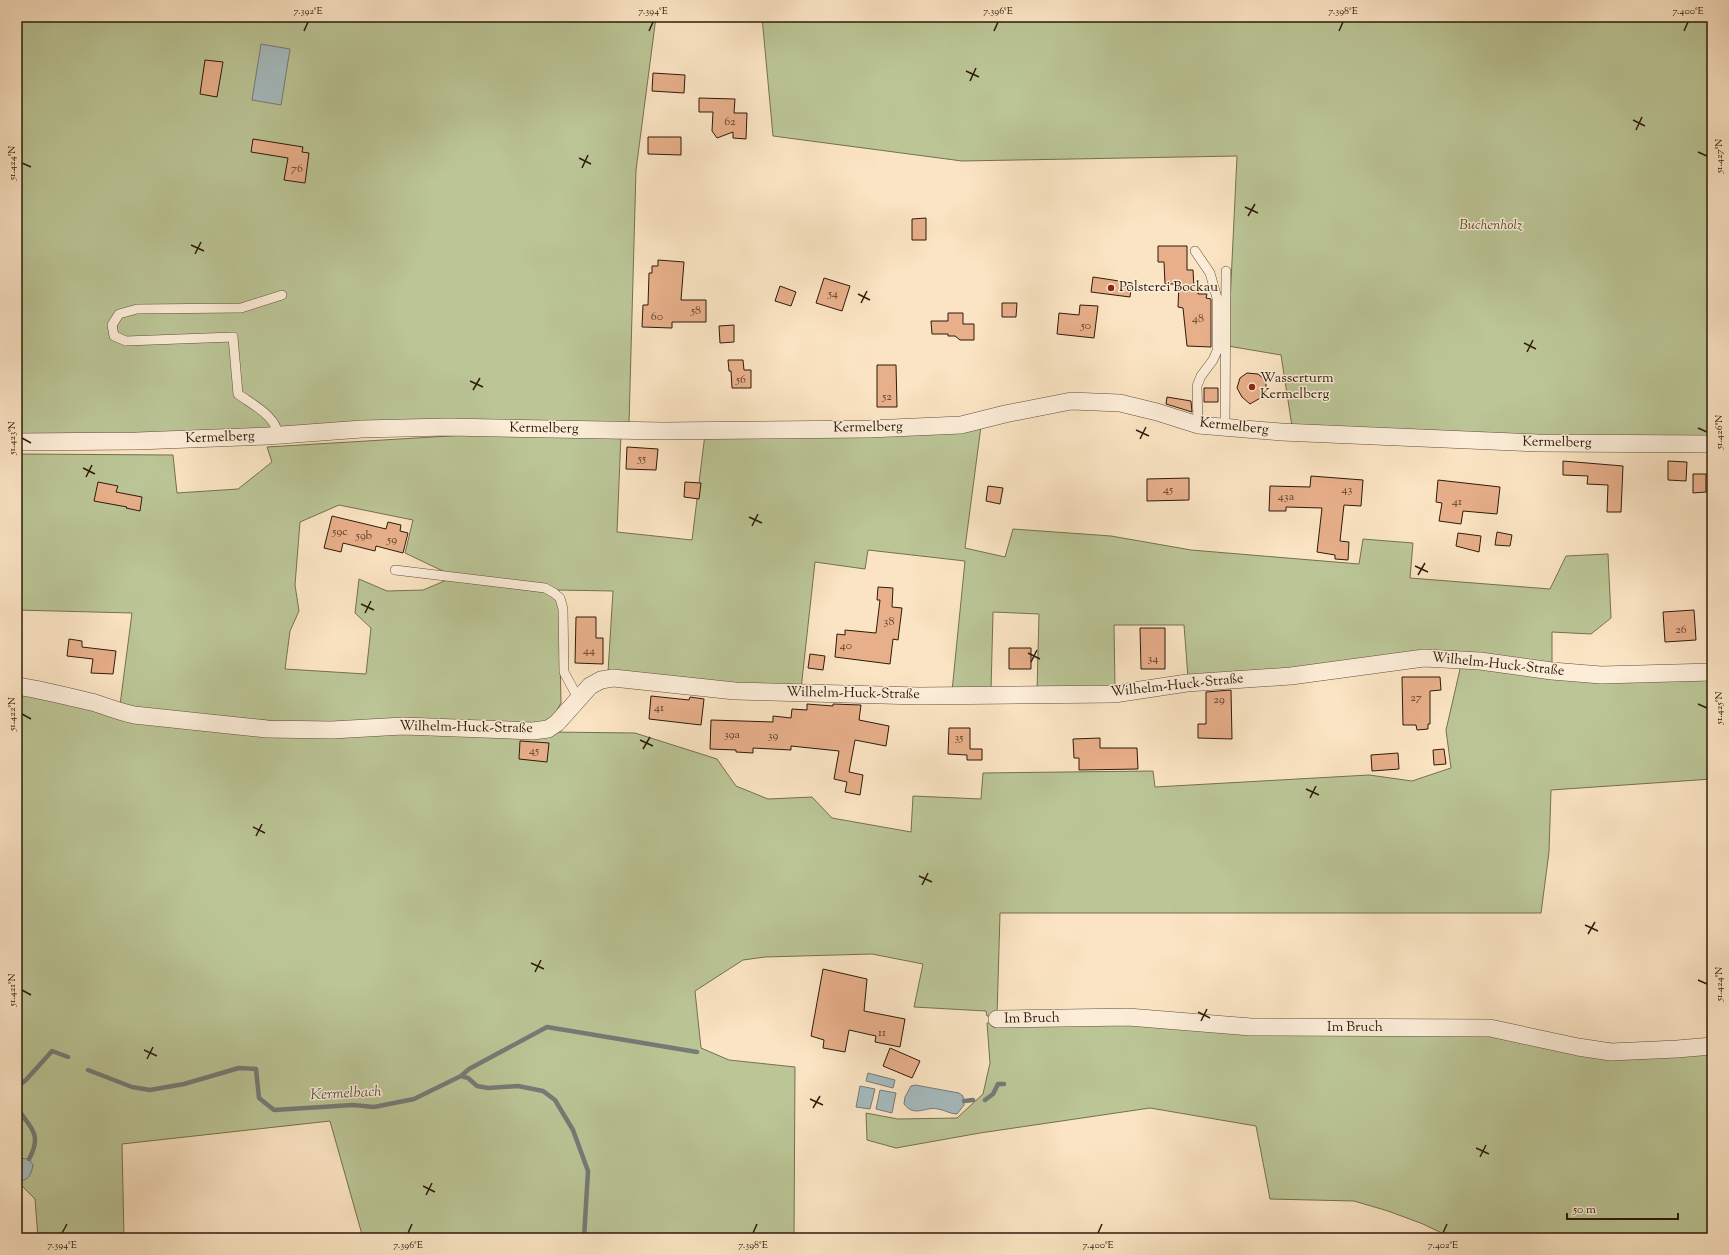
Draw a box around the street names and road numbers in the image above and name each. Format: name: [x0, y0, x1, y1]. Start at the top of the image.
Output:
street label: Kermelberg: [1198, 413, 1270, 441]
street label: Kermelberg: [833, 417, 903, 439]
street label: Kermelberg: [509, 418, 579, 440]
street label: Kermelberg: [185, 427, 255, 449]
street label: Kermelberg: [1522, 432, 1592, 454]
street label: Wilhelm-Huck-Straße: [1431, 648, 1565, 682]
street label: Wilhelm-Huck-Straße: [1110, 669, 1244, 703]
street label: Wilhelm-Huck-Straße: [786, 683, 920, 705]
street label: Wilhelm-Huck-Straße: [399, 717, 533, 739]
street label: Im Bruch: [1004, 1009, 1060, 1029]
street label: Im Bruch: [1327, 1018, 1383, 1038]

